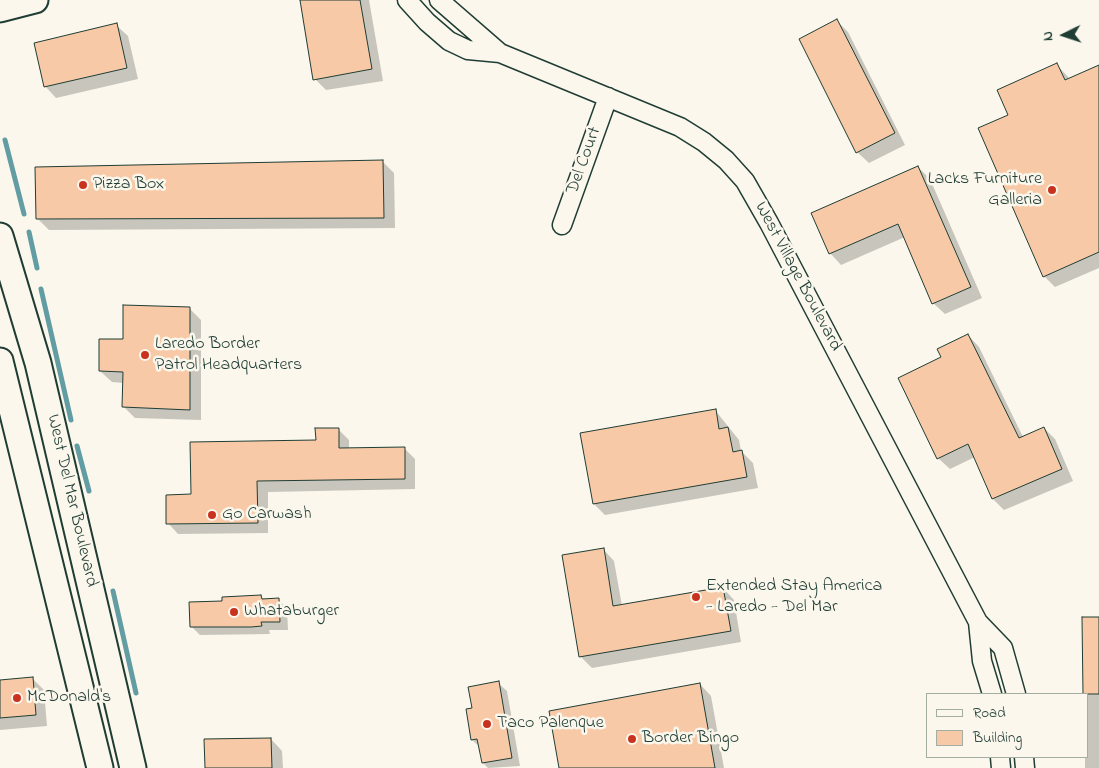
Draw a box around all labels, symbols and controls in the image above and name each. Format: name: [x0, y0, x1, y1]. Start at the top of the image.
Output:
north arrow: [1039, 10, 1089, 60]
text: N: [1038, 31, 1059, 42]
street label: Del Court: [563, 124, 607, 198]
place label: Lacks Furniture Galleria: [928, 169, 1042, 212]
place label: Pizza Box: [93, 174, 164, 196]
marker: Pizza Box: [77, 179, 89, 191]
marker: Lacks Furniture Galleria: [1046, 184, 1058, 196]
street label: West Village Boulevard: [749, 199, 845, 355]
place label: Laredo Border Patrol Headquarters: [155, 334, 302, 376]
marker: Laredo Border Patrol Headquarters: [139, 349, 151, 361]
street label: West Del Mar Boulevard: [41, 413, 101, 589]
place label: Go Carwash: [222, 504, 312, 526]
marker: Go Carwash: [206, 509, 218, 521]
place label: Extended Stay America - Laredo - Del Mar: [706, 576, 882, 618]
marker: Extended Stay America - Laredo - Del Mar: [690, 591, 702, 603]
place label: Whataburger: [244, 601, 339, 623]
marker: Whataburger: [228, 606, 240, 618]
place label: McDonald's: [27, 687, 111, 709]
marker: McDonald's: [11, 692, 23, 704]
legend: [926, 693, 1089, 758]
text: Road: [973, 702, 1006, 724]
place label: Taco Palenque: [497, 713, 604, 735]
marker: Taco Palenque: [481, 718, 493, 730]
text: Building: [973, 727, 1022, 749]
place label: Border Bingo: [642, 728, 739, 750]
marker: Border Bingo: [626, 733, 638, 745]

